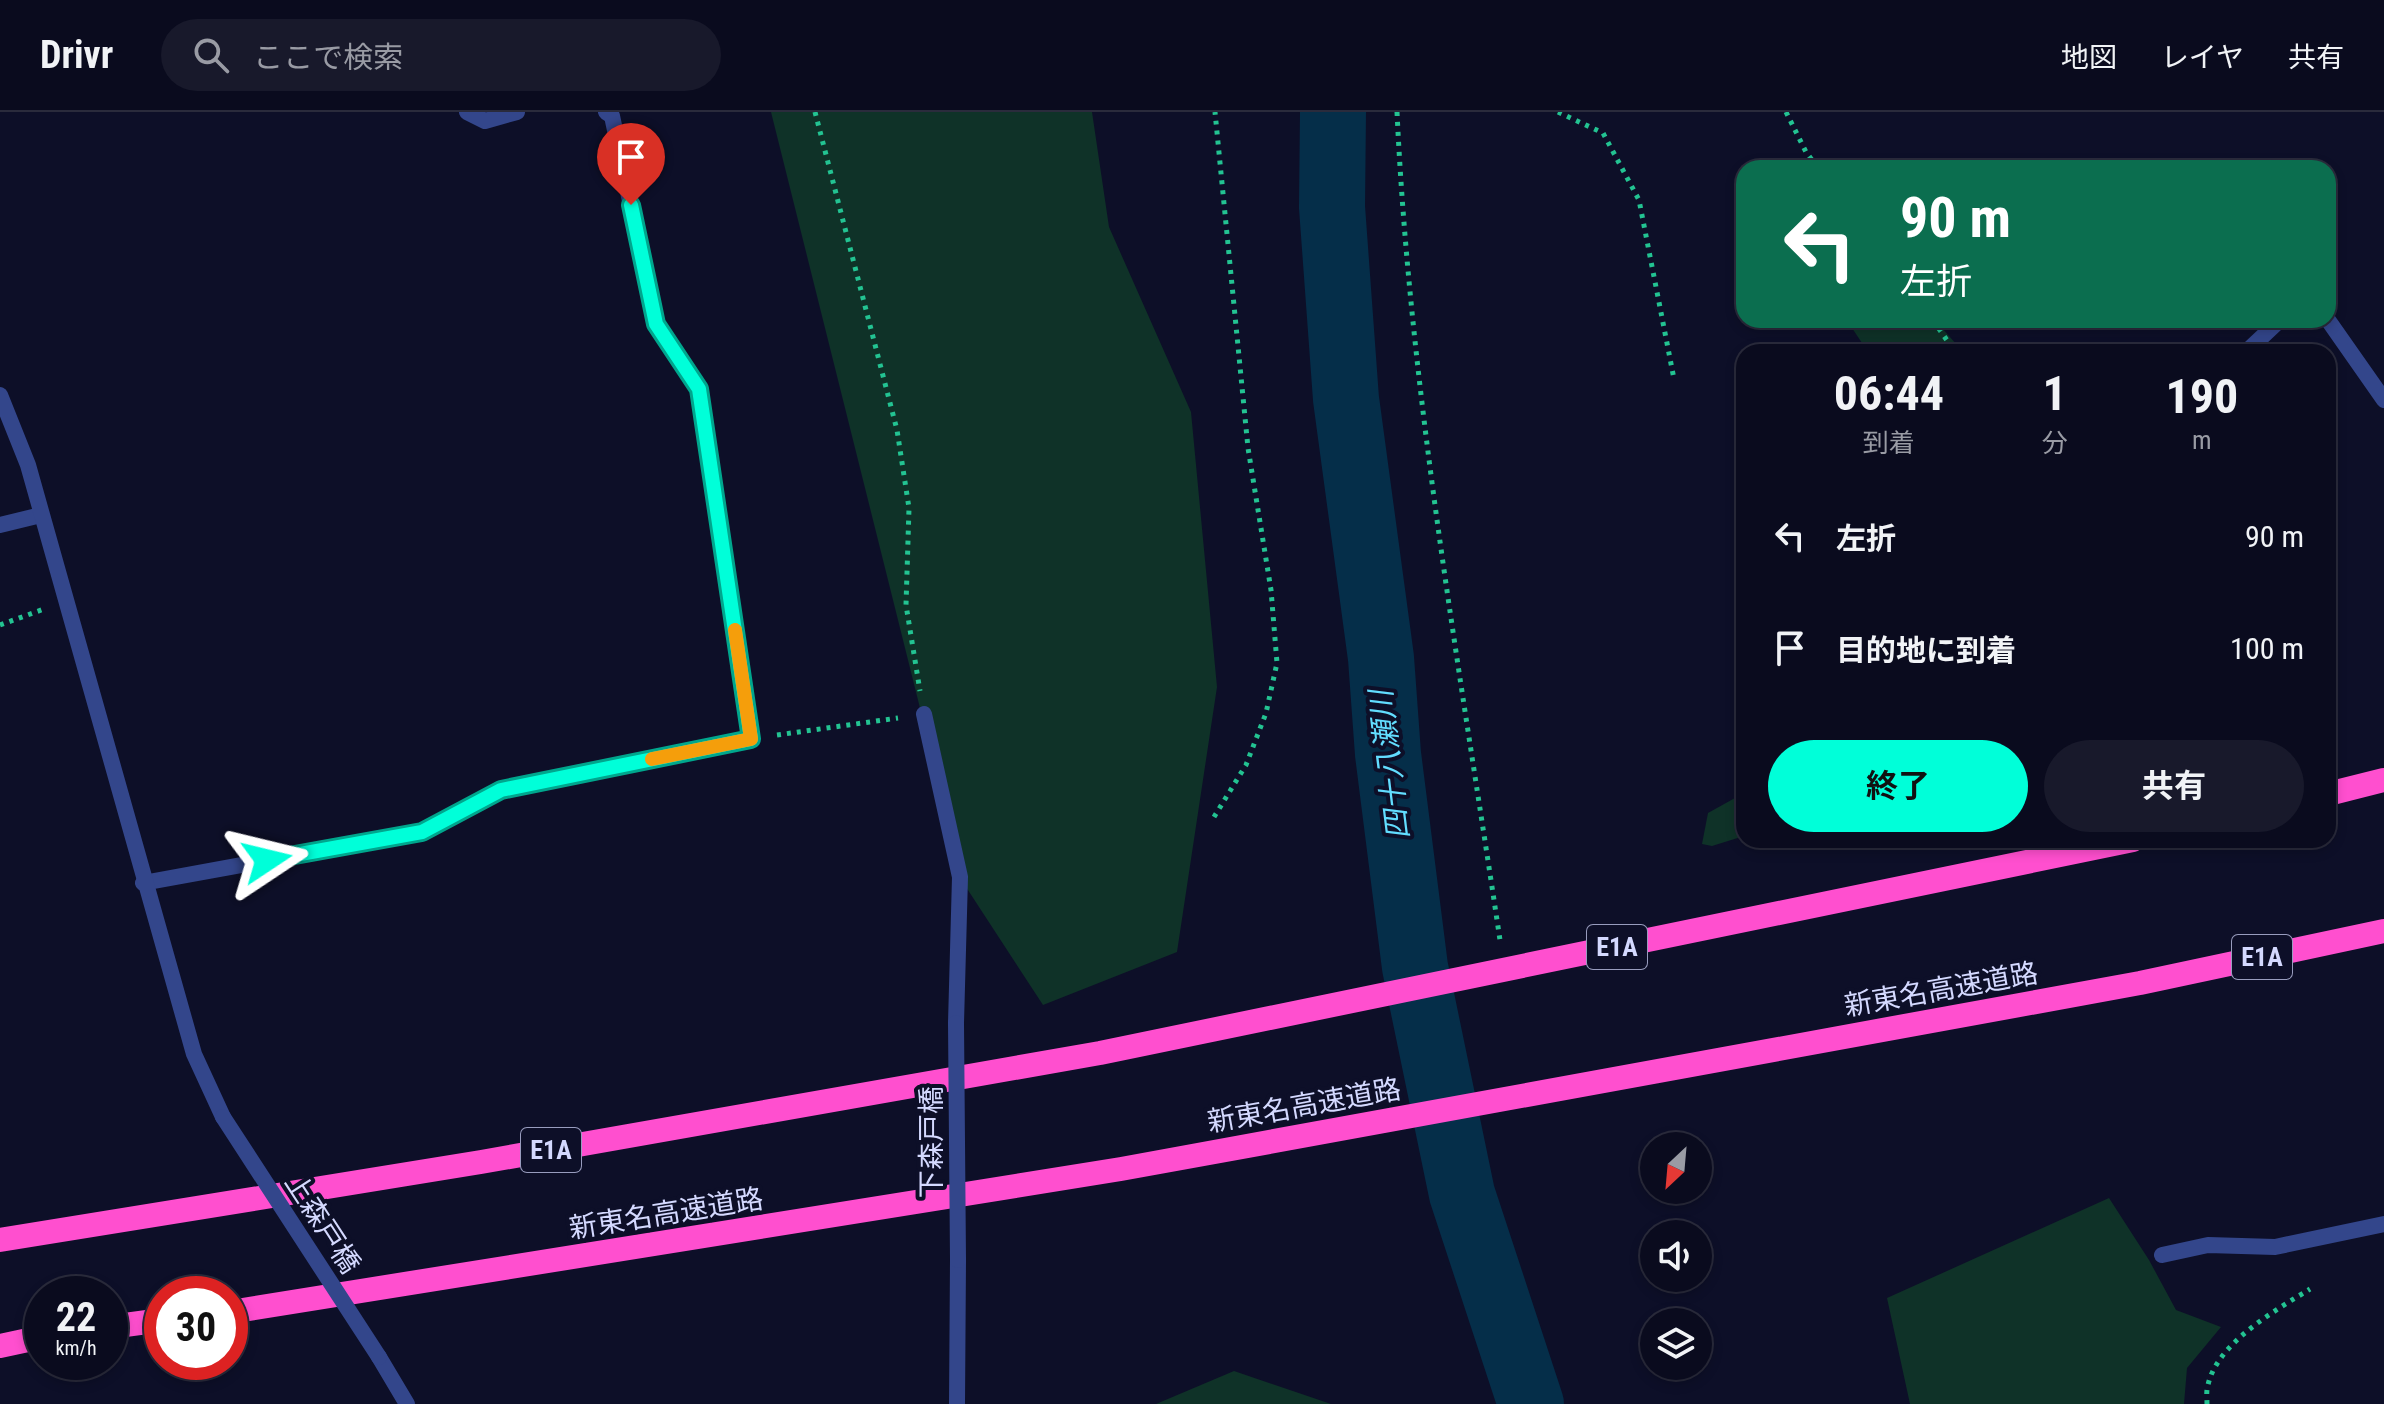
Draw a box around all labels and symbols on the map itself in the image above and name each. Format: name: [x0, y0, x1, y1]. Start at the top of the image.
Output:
pin: [597, 123, 665, 205]
water label: 四十八瀬川: [1363, 686, 1416, 842]
position arrow: [225, 818, 309, 902]
road number: E1A: [1587, 925, 1647, 969]
road number: E1A: [2232, 935, 2292, 979]
street label: 新東名高速道路: [1842, 956, 2040, 1023]
street label: 新東名高速道路: [1205, 1072, 1403, 1139]
street label: 下森戸橋: [915, 1086, 948, 1198]
road number: E1A: [521, 1128, 581, 1172]
north arrow: [1640, 1132, 1712, 1204]
street label: 上森戸橋: [278, 1167, 367, 1279]
street label: 新東名高速道路: [567, 1182, 765, 1245]
speed limit sign: 30: [144, 1276, 248, 1380]

